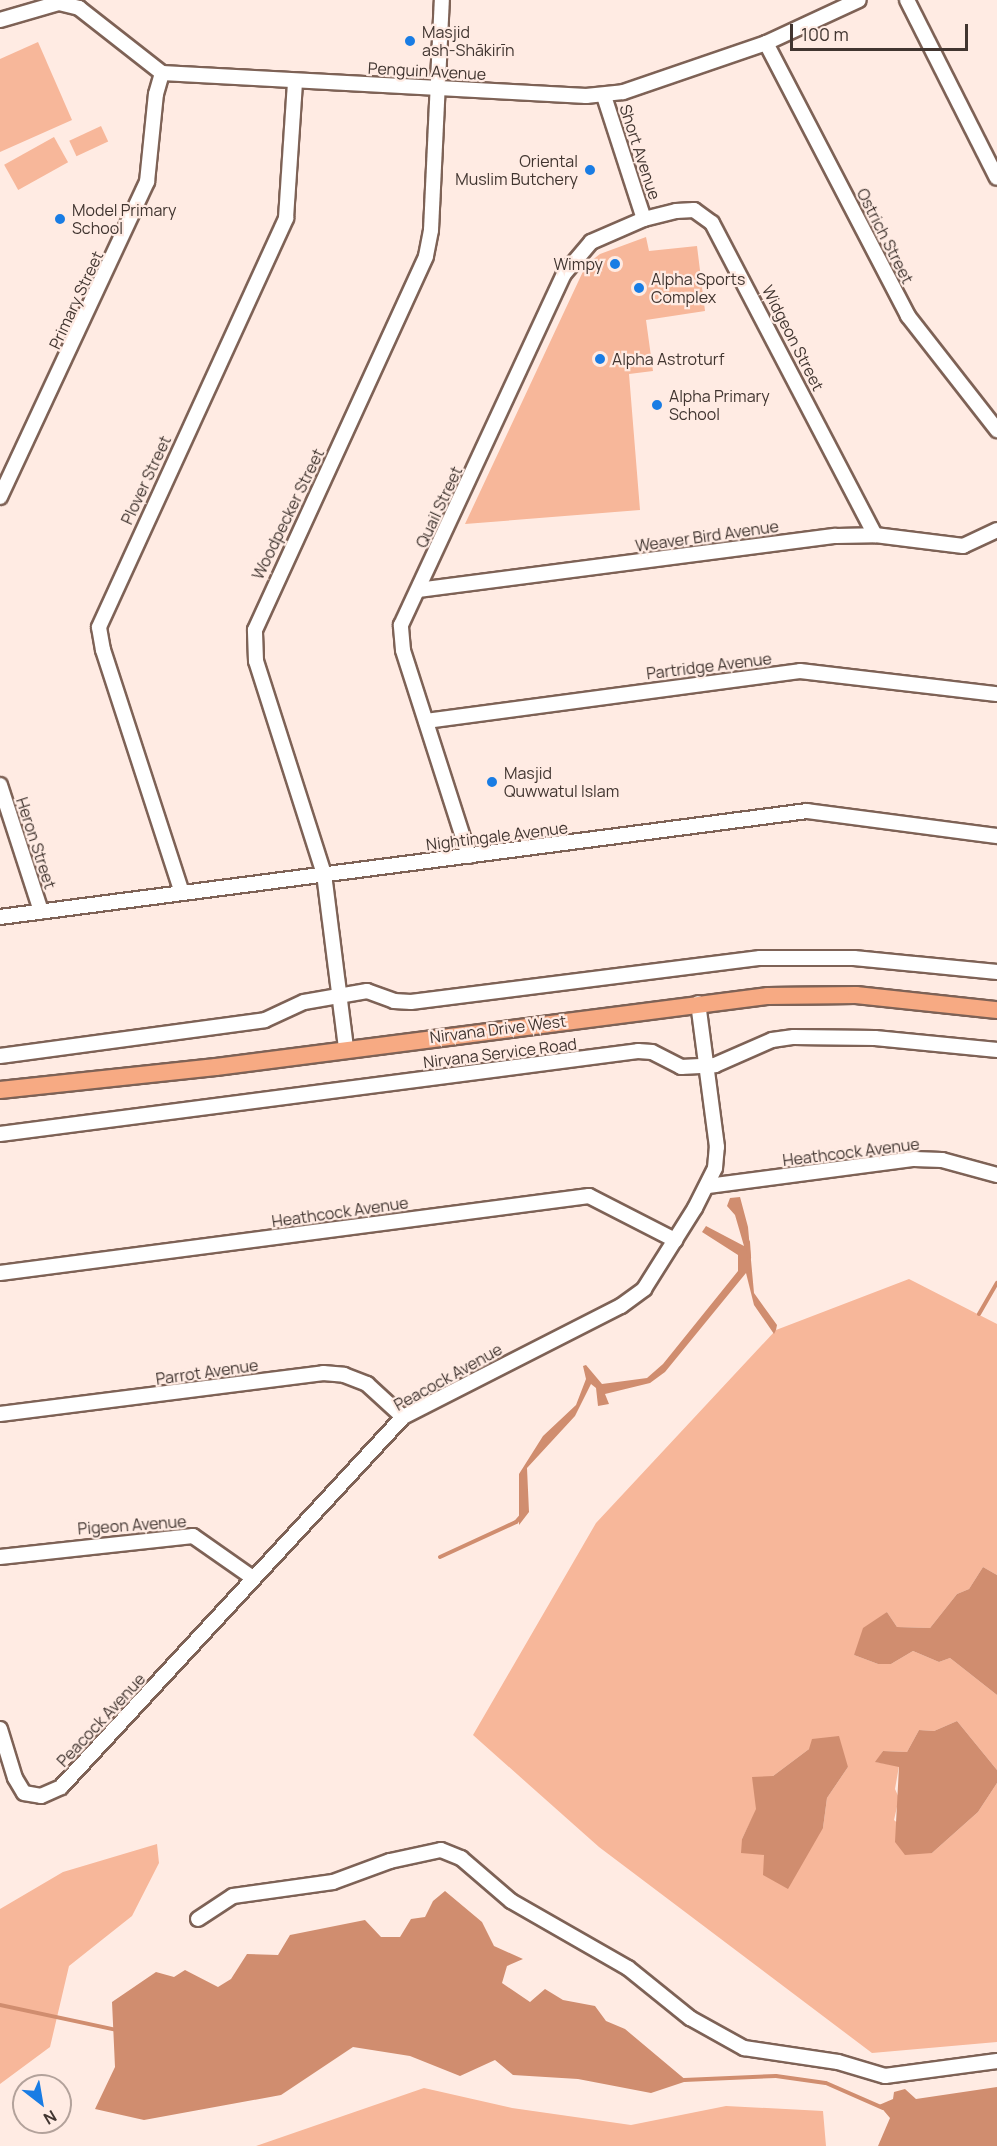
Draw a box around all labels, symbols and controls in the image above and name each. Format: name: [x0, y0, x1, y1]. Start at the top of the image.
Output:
scale bar: [793, 12, 972, 50]
place label: Masjid ash-Shākirīn: [422, 22, 514, 60]
text: 100 m: [801, 22, 849, 46]
marker: Masjid ash-Shākirīn: [403, 34, 417, 48]
street label: Penguin Avenue: [367, 58, 487, 84]
street label: Short Avenue: [616, 102, 664, 202]
place label: Oriental Muslim Butchery: [455, 151, 578, 189]
marker: Oriental Muslim Butchery: [583, 163, 597, 177]
street label: Ostrich Street: [853, 185, 917, 287]
place label: Model Primary School: [72, 200, 176, 238]
marker: Model Primary School: [53, 212, 67, 226]
street label: Primary Street: [45, 248, 107, 352]
place label: Wimpy: [553, 254, 603, 274]
marker: Wimpy: [608, 257, 622, 271]
place label: Alpha Sports Complex: [651, 269, 745, 307]
marker: Alpha Sports Complex: [632, 281, 646, 295]
street label: Widgeon Street: [758, 282, 828, 394]
place label: Alpha Astroturf: [612, 349, 724, 369]
marker: Alpha Astroturf: [593, 352, 607, 366]
place label: Alpha Primary School: [669, 386, 770, 424]
marker: Alpha Primary School: [650, 398, 664, 412]
street label: Plover Street: [117, 433, 175, 527]
street label: Woodpecker Street: [248, 445, 328, 583]
street label: Quail Street: [412, 463, 466, 551]
street label: Weaver Bird Avenue: [634, 516, 780, 556]
street label: Partridge Avenue: [645, 649, 773, 683]
place label: Masjid Quwwatul Islam: [504, 763, 619, 801]
marker: Masjid Quwwatul Islam: [485, 775, 499, 789]
street label: Heron Street: [12, 795, 60, 891]
street label: Nightingale Avenue: [425, 818, 569, 854]
street label: Nirvana Drive West: [429, 1011, 567, 1047]
street label: Nirvana Service Road: [422, 1034, 578, 1072]
street label: Heathcock Avenue: [781, 1134, 921, 1170]
street label: Heathcock Avenue: [270, 1193, 410, 1231]
street label: Peacock Avenue: [391, 1339, 505, 1415]
street label: Parrot Avenue: [154, 1355, 260, 1389]
street label: Pigeon Avenue: [77, 1512, 187, 1538]
street label: Peacock Avenue: [53, 1669, 149, 1771]
north arrow: [12, 2074, 72, 2134]
text: N: [40, 2105, 61, 2130]

